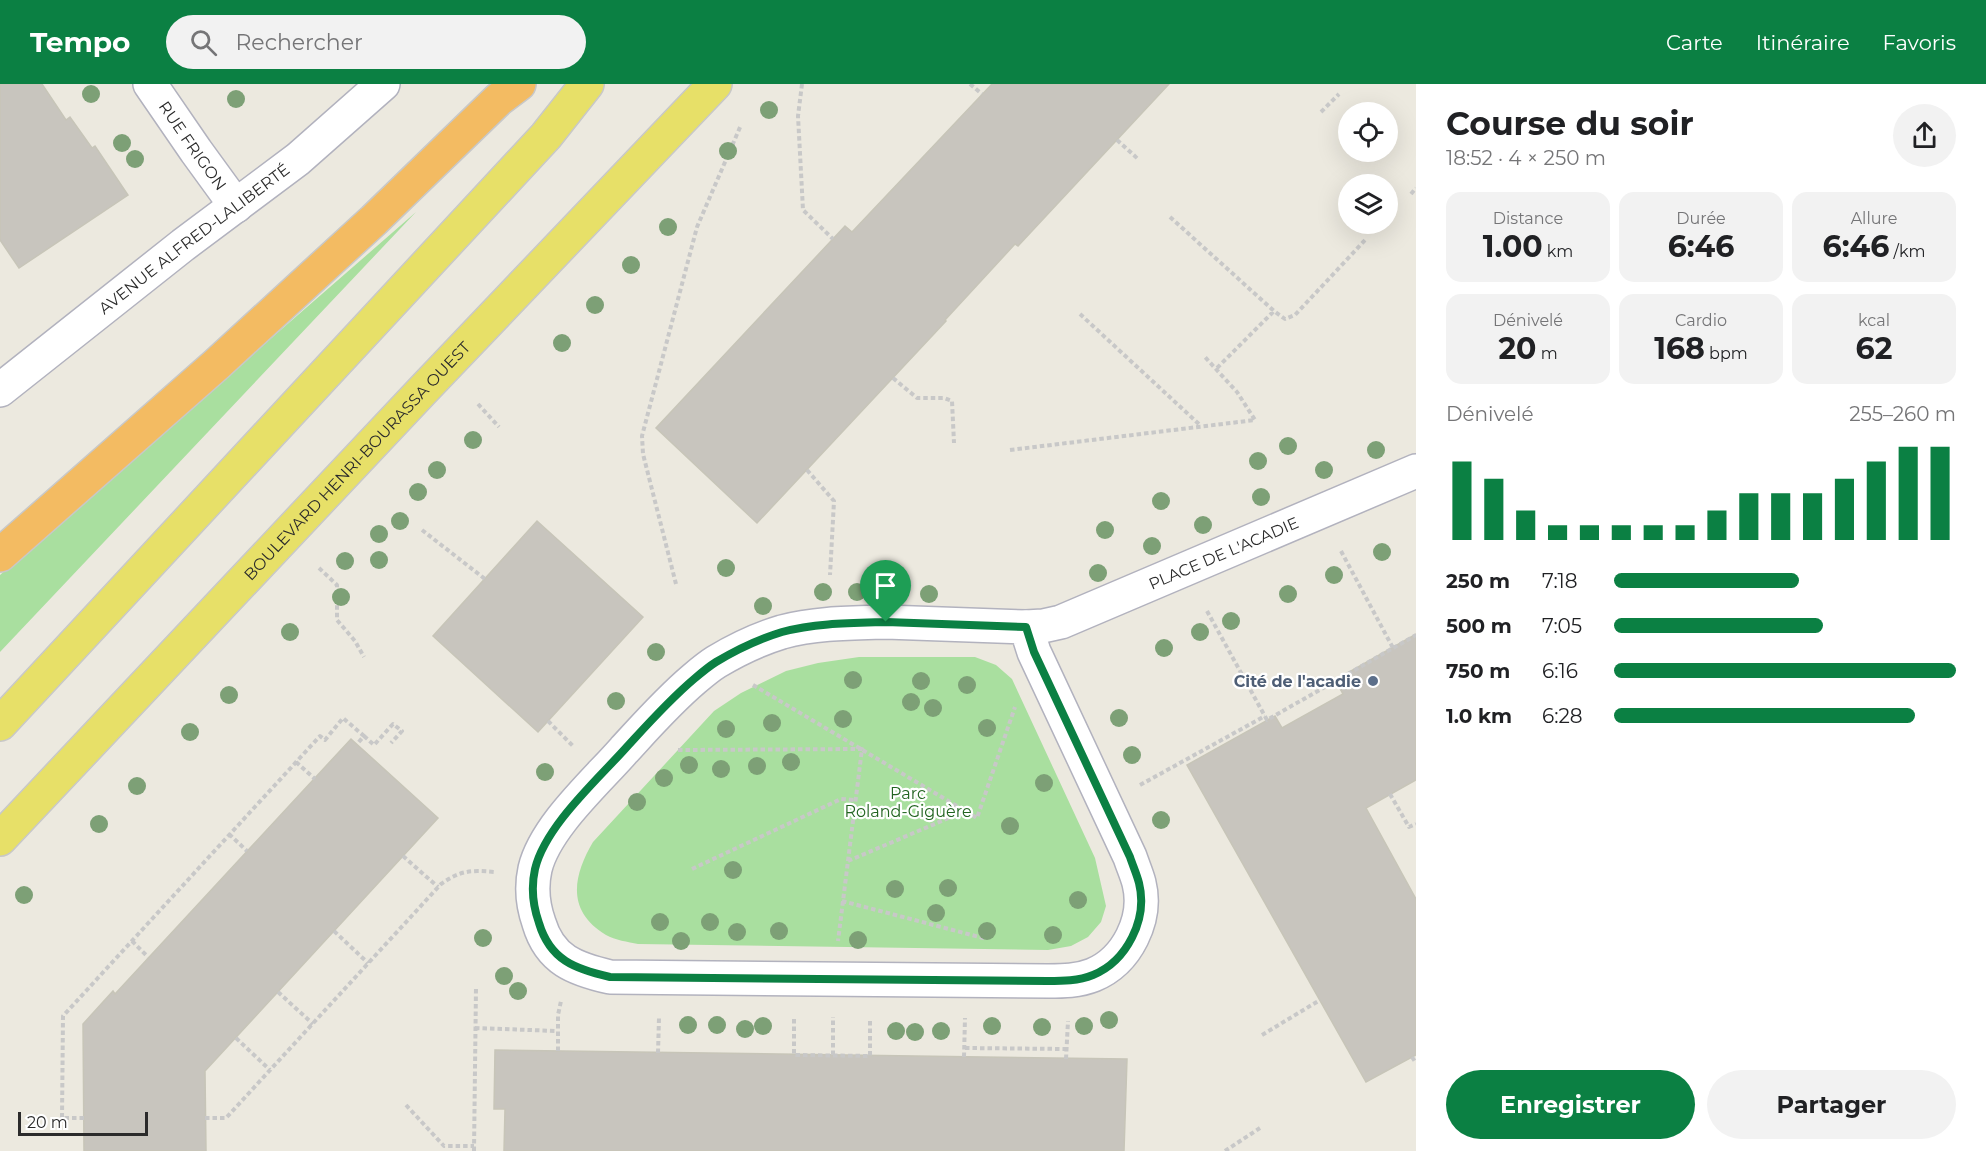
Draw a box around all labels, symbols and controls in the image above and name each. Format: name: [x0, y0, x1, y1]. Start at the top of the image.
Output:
search box: [166, 15, 586, 69]
text: Tempo: [30, 25, 130, 59]
icon: search: [187, 26, 220, 59]
text: Rechercher: [235, 29, 363, 56]
text: Carte: [1666, 30, 1723, 55]
text: Itinéraire: [1756, 30, 1850, 55]
text: Favoris: [1883, 30, 1956, 55]
street label: RUE FRIGON: [155, 98, 230, 194]
map controls: [1338, 102, 1398, 234]
button: locate: [1338, 102, 1398, 162]
text: Course du soir: [1446, 103, 1694, 143]
button: share: [1893, 104, 1956, 167]
text: 18:52 · 4 × 250 m: [1446, 146, 1606, 170]
street label: AVENUE ALFRED-LALIBERTÉ: [95, 160, 293, 318]
button: layers: [1338, 174, 1398, 234]
text: Distance: [1493, 209, 1563, 228]
text: Durée: [1676, 209, 1726, 228]
text: Allure: [1851, 209, 1897, 228]
text: 1.00: [1483, 228, 1543, 265]
text: 6:46: [1668, 228, 1734, 265]
text: 6:46: [1823, 228, 1889, 265]
text: km: [1543, 242, 1573, 261]
text: /km: [1889, 242, 1925, 261]
text: Dénivelé: [1493, 311, 1563, 330]
text: Cardio: [1675, 311, 1727, 330]
text: kcal: [1858, 311, 1890, 330]
text: 20: [1498, 330, 1536, 367]
text: 168: [1654, 330, 1705, 367]
text: 62: [1856, 330, 1892, 367]
street label: BOULEVARD HENRI-BOURASSA OUEST: [240, 337, 475, 584]
text: m: [1536, 344, 1558, 363]
text: bpm: [1705, 344, 1748, 363]
text: Dénivelé: [1446, 402, 1534, 426]
text: 255–260 m: [1849, 402, 1956, 426]
street label: PLACE DE L'ACADIE: [1146, 513, 1301, 594]
pin: [860, 560, 911, 622]
icon: arrive: [869, 569, 902, 602]
text: 250 m: [1446, 569, 1510, 593]
text: 7:18: [1542, 569, 1578, 593]
text: 500 m: [1446, 614, 1512, 638]
text: 7:05: [1542, 614, 1582, 638]
text: 750 m: [1446, 659, 1510, 683]
text: 6:16: [1542, 659, 1578, 683]
place label: Cité de l'acadie: [1234, 672, 1361, 691]
marker: Cité de l'acadie: [1366, 674, 1380, 688]
text: 1.0 km: [1446, 704, 1512, 728]
text: 6:28: [1542, 704, 1583, 728]
park label: Parc Roland-Giguère: [844, 784, 972, 821]
button: Enregistrer: [1446, 1070, 1695, 1139]
button: Partager: [1707, 1070, 1956, 1139]
scale bar: [18, 1109, 148, 1136]
text: 20 m: [27, 1113, 68, 1132]

